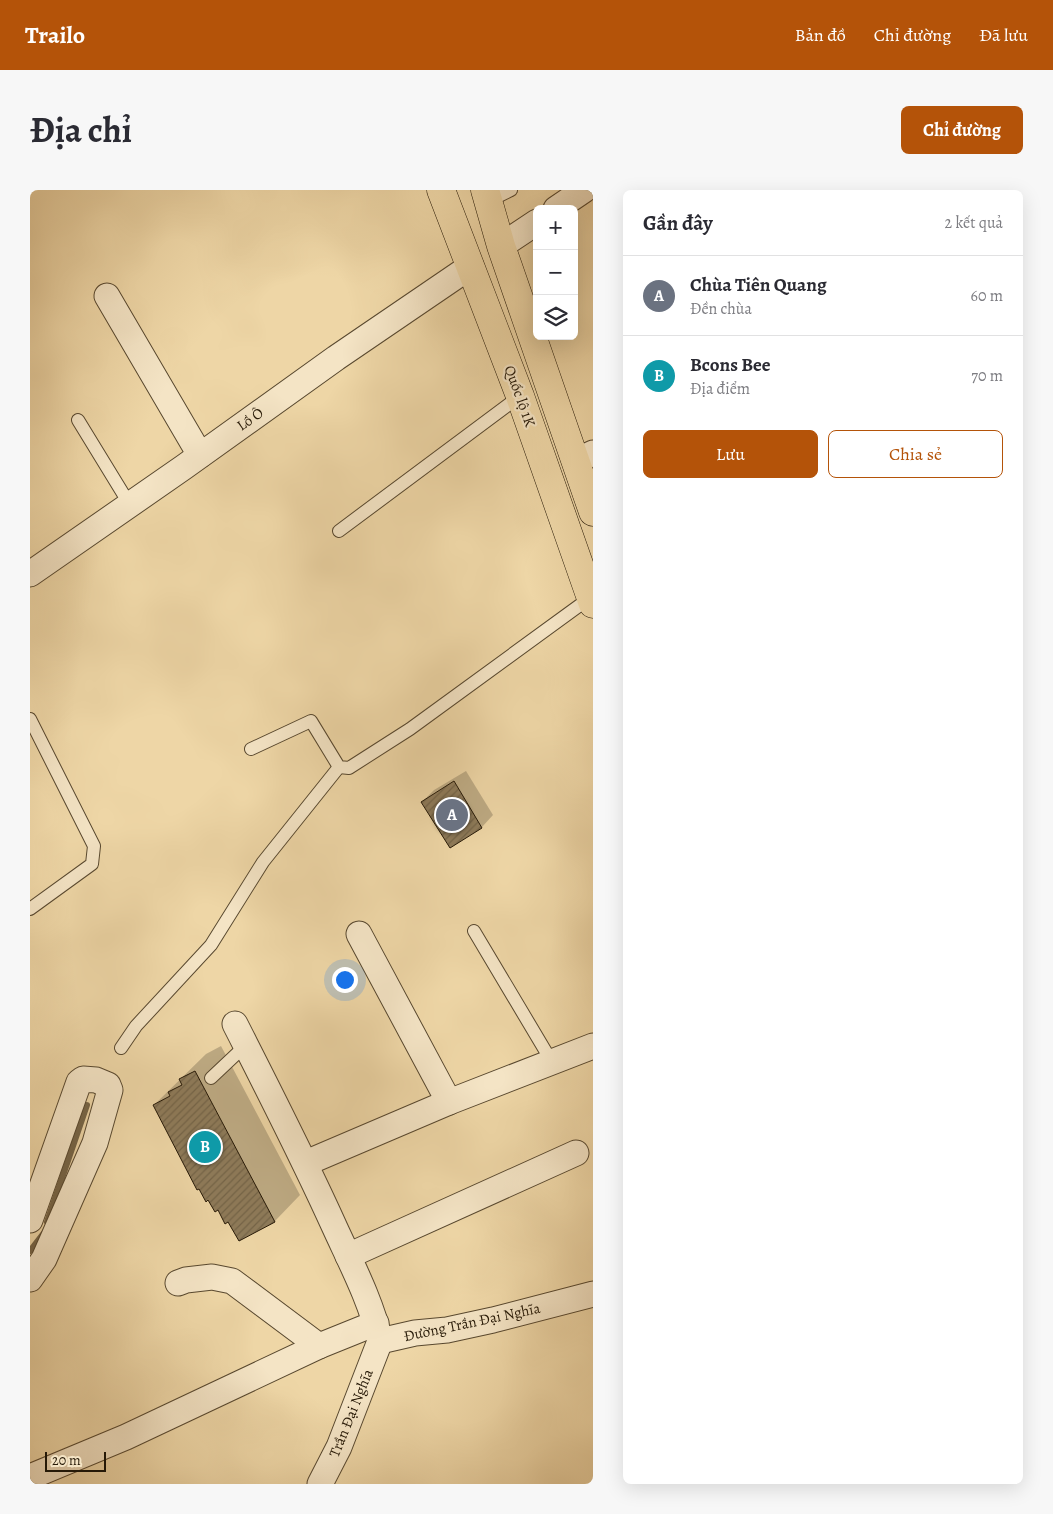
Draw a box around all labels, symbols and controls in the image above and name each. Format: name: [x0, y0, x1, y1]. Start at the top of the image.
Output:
text: Trailo: [25, 19, 85, 51]
text: Bản đồ: [795, 23, 846, 47]
text: Chỉ đường: [874, 23, 951, 47]
text: Đã lưu: [979, 23, 1028, 47]
text: Địa chỉ: [30, 106, 132, 154]
button: Chỉ đường: [901, 106, 1023, 154]
map controls: [533, 205, 578, 340]
button: +: [533, 205, 578, 250]
text: Gần đây: [643, 209, 713, 237]
text: 2 kết quả: [945, 212, 1003, 234]
button: −: [533, 250, 578, 295]
text: Chùa Tiên Quang: [690, 272, 827, 298]
text: A: [654, 285, 664, 307]
text: 60 m: [971, 285, 1003, 307]
button: layers: [533, 295, 578, 340]
text: Đền chùa: [690, 298, 752, 320]
text: Bcons Bee: [690, 352, 771, 378]
street label: Quốc lộ 1K: [500, 362, 541, 430]
text: B: [654, 365, 664, 387]
text: 70 m: [971, 365, 1003, 387]
text: Địa điểm: [690, 378, 750, 400]
street label: Lồ Ô: [233, 403, 267, 435]
button: Lưu: [643, 430, 818, 478]
button: Chia sẻ: [828, 430, 1003, 478]
pin: A: [436, 796, 468, 834]
your location: [332, 967, 358, 993]
pin: B: [189, 1128, 221, 1166]
street label: Đường Trần Đại Nghĩa: [402, 1298, 542, 1346]
street label: Trần Đại Nghĩa: [324, 1366, 378, 1460]
scale bar: [45, 1449, 106, 1472]
text: 20 m: [52, 1451, 81, 1470]

